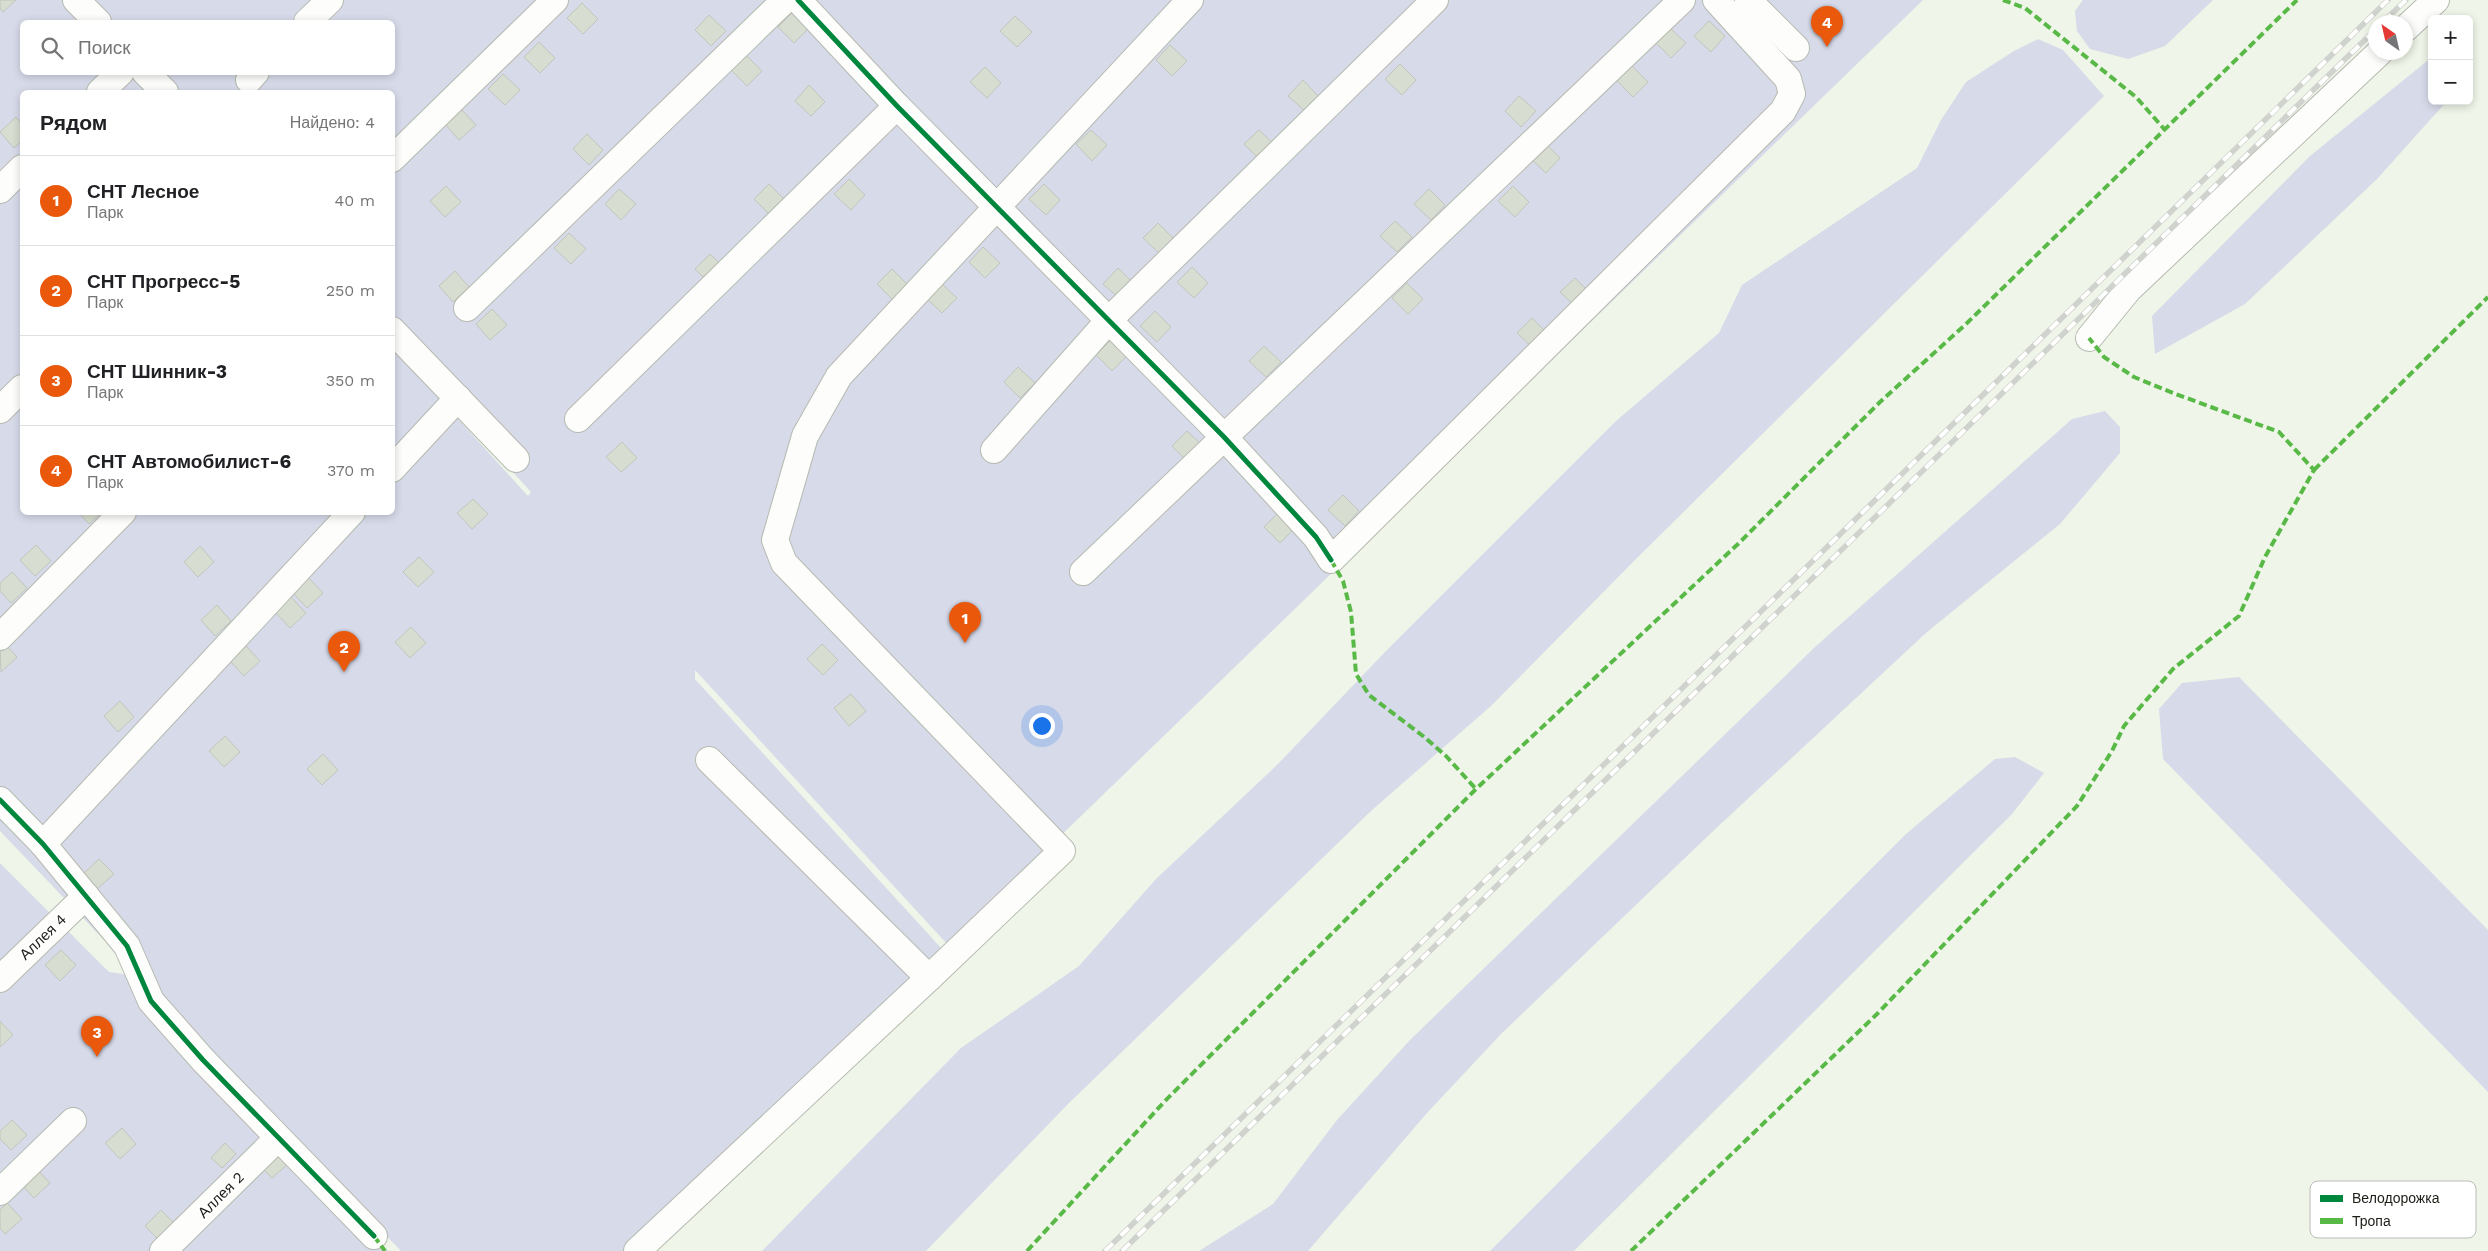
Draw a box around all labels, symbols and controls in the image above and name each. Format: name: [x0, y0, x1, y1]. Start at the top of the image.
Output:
pin: 4: [1811, 6, 1843, 47]
north arrow: [2368, 15, 2413, 60]
map controls: [2428, 15, 2473, 105]
button: +: [2428, 15, 2473, 60]
search box: [20, 20, 395, 75]
icon: search: [38, 34, 66, 62]
text: Поиск: [78, 36, 131, 59]
button: −: [2428, 60, 2473, 105]
text: Рядом: [40, 110, 107, 135]
text: Найдено: 4: [290, 113, 375, 132]
text: СНТ Лесное: [87, 180, 199, 203]
text: 1: [53, 191, 59, 210]
text: 40 m: [335, 191, 375, 210]
text: Парк: [87, 203, 123, 222]
text: СНТ Прогресс-5: [87, 270, 240, 293]
text: 2: [51, 281, 61, 300]
text: 250 m: [326, 281, 375, 300]
text: Парк: [87, 293, 123, 312]
text: СНТ Шинник-3: [87, 360, 227, 383]
text: 3: [51, 371, 61, 390]
text: 350 m: [326, 371, 375, 390]
text: Парк: [87, 383, 123, 402]
text: СНТ Автомобилист-6: [87, 450, 291, 473]
text: 4: [51, 461, 61, 480]
text: 370 m: [327, 461, 375, 480]
text: Парк: [87, 473, 123, 492]
pin: 1: [949, 602, 981, 643]
pin: 2: [328, 631, 360, 672]
your location: [1029, 713, 1055, 739]
street label: Аллея 4: [16, 910, 70, 964]
pin: 3: [81, 1016, 113, 1057]
street label: Аллея 2: [194, 1168, 248, 1222]
legend: [2310, 1181, 2476, 1238]
text: Велодорожка: [2352, 1190, 2440, 1206]
text: Тропа: [2352, 1213, 2391, 1229]

